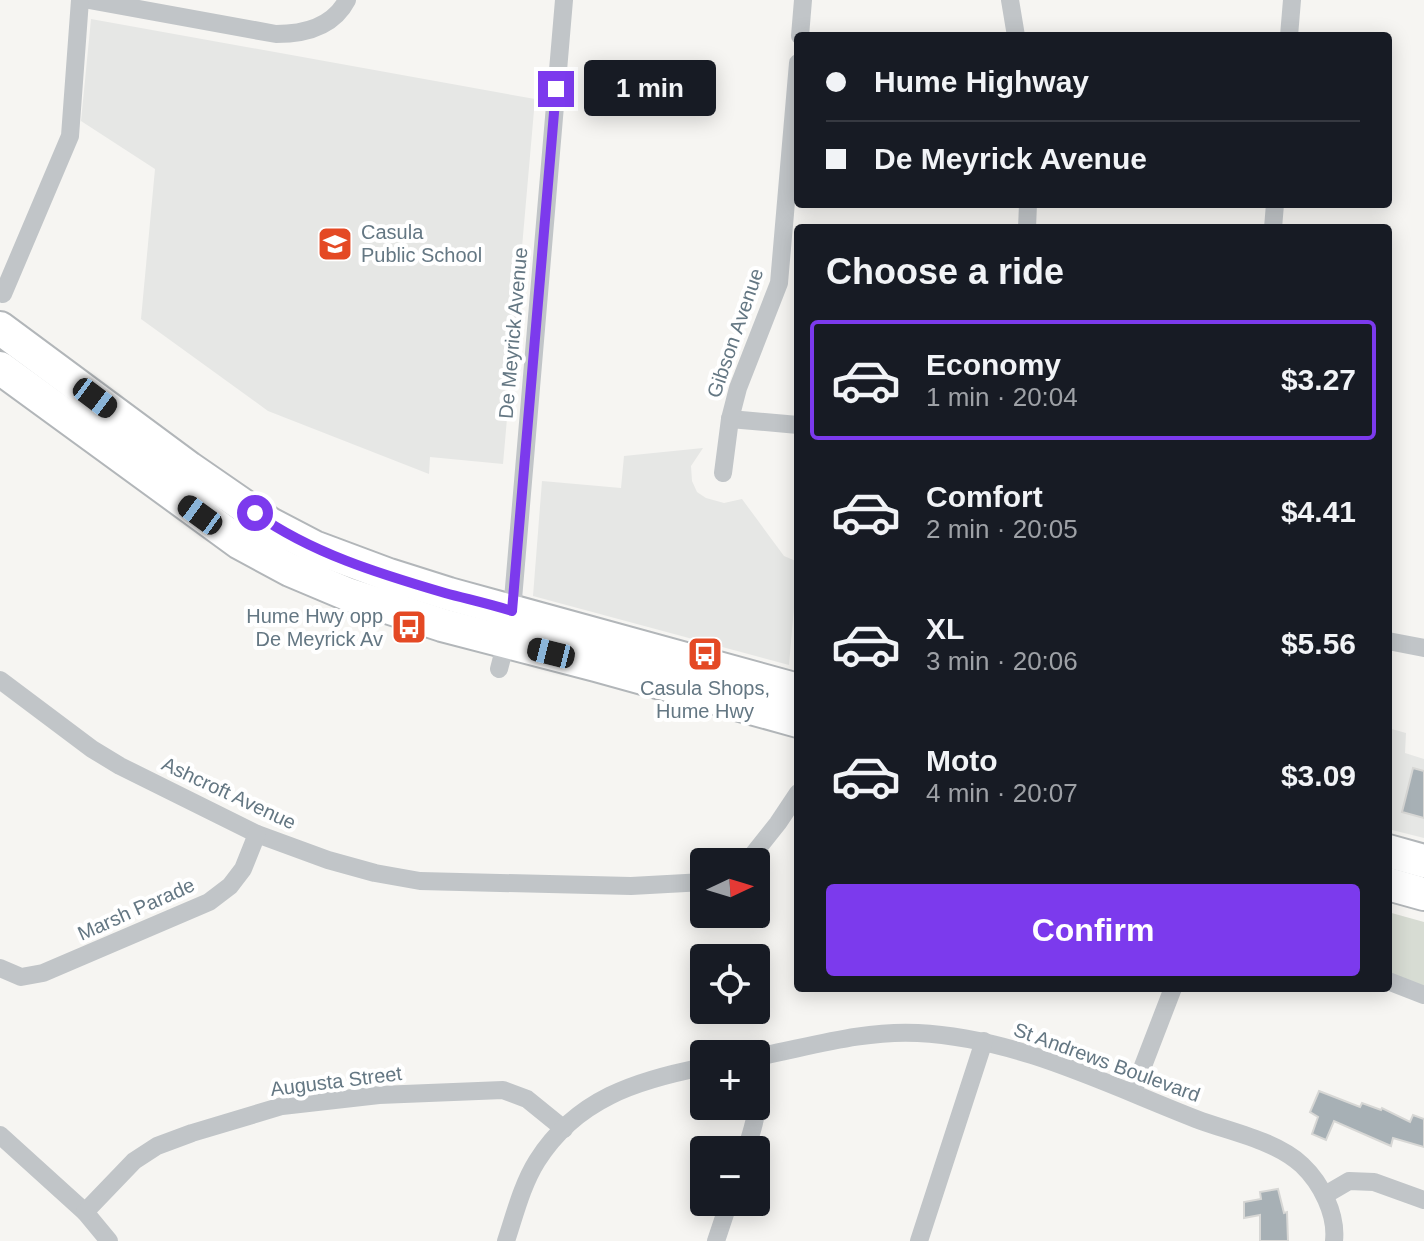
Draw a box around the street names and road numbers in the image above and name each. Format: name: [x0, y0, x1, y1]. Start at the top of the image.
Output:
street label: De Meyrick Avenue: [495, 246, 531, 420]
street label: Gibson Avenue: [703, 265, 767, 401]
street label: Ashcroft Avenue: [159, 752, 299, 834]
street label: Marsh Parade: [74, 873, 198, 945]
street label: St Andrews Boulevard: [1011, 1018, 1203, 1106]
street label: Augusta Street: [269, 1062, 403, 1100]

